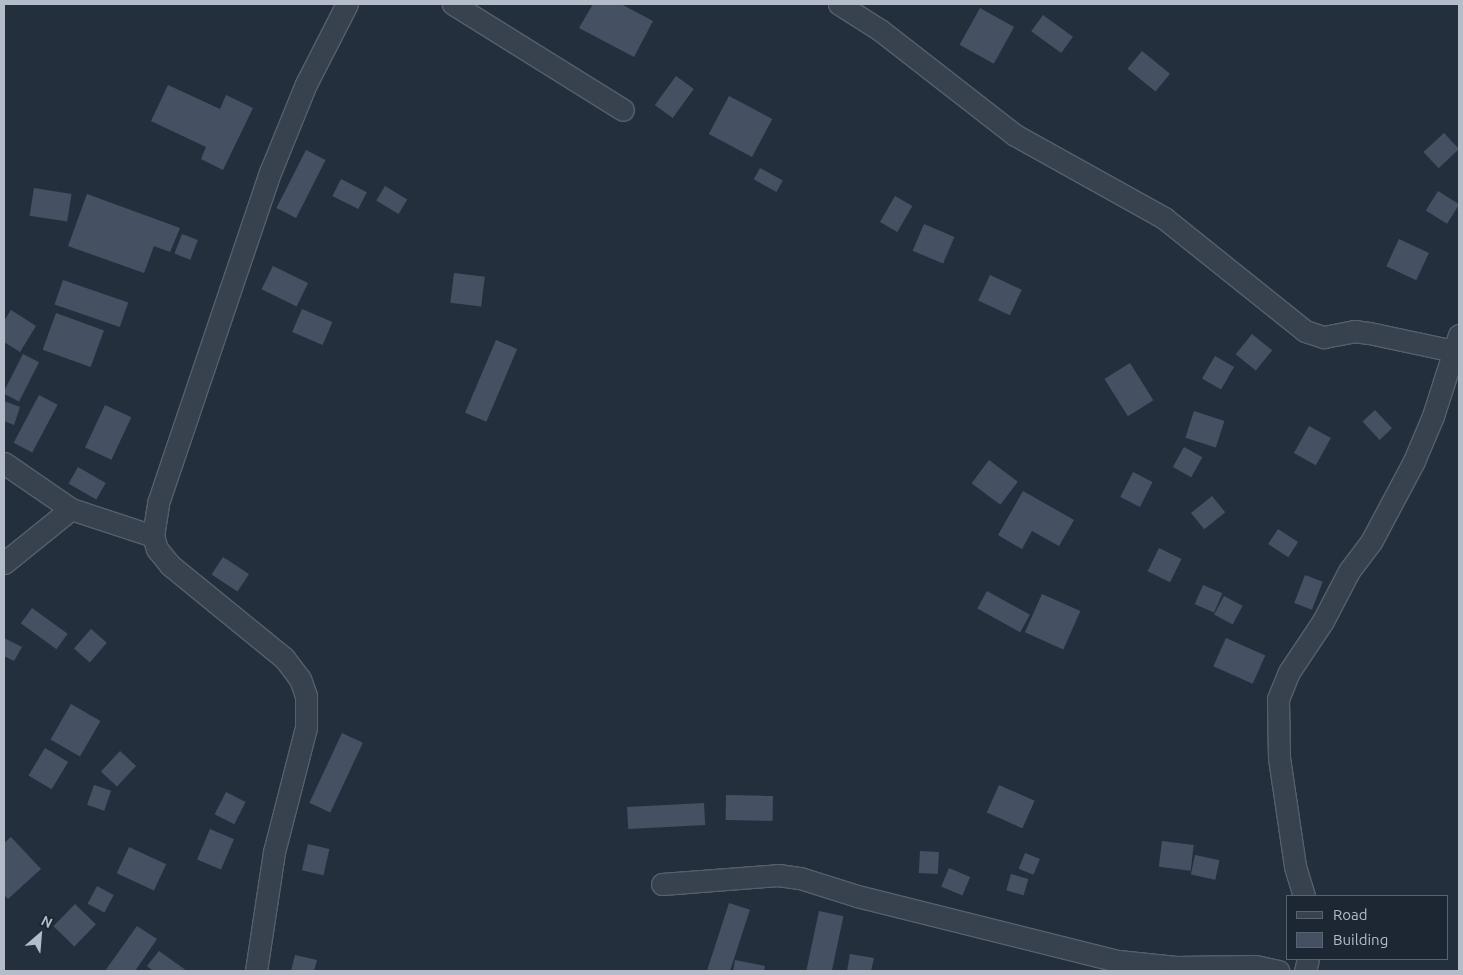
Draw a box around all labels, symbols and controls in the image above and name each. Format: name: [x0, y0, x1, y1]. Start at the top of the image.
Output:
legend: [1286, 895, 1448, 960]
text: Road: [1333, 906, 1368, 923]
north arrow: [15, 910, 65, 960]
text: N: [39, 912, 55, 931]
text: Building: [1333, 931, 1388, 948]

